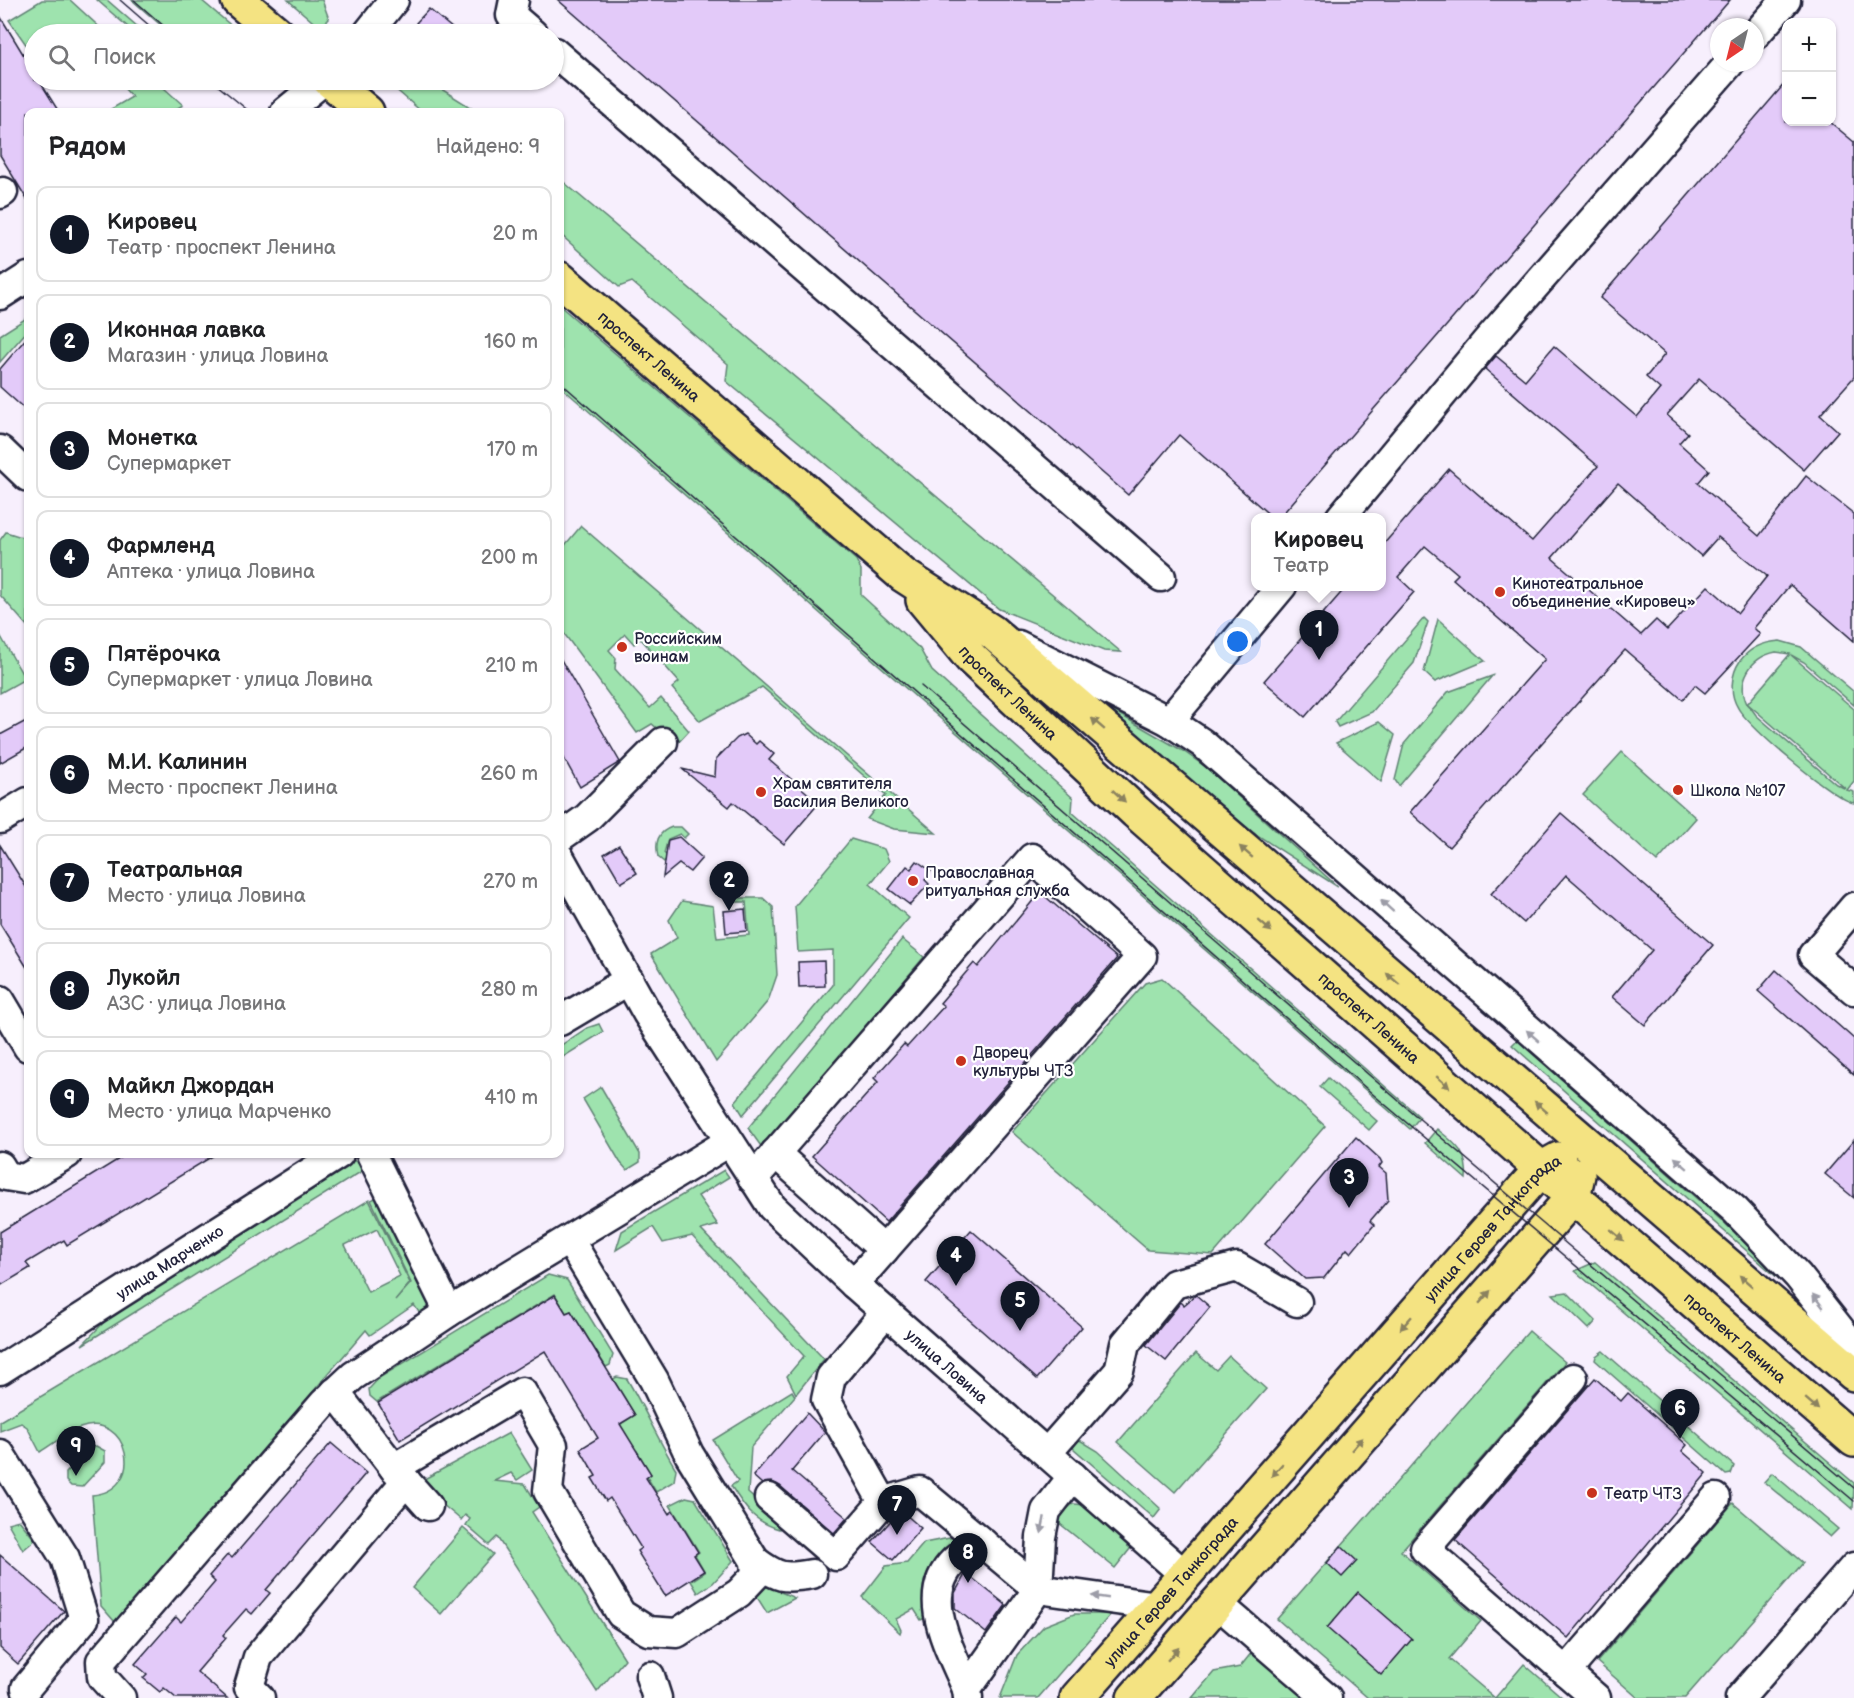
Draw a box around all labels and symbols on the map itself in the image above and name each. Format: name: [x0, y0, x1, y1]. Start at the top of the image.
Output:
north arrow: [1710, 18, 1764, 72]
street label: проспект Ленина: [593, 308, 704, 407]
place label: Кинотеатральное объединение «Кировец»: [1512, 575, 1696, 612]
marker: Кинотеатральное объединение «Кировец»: [1493, 585, 1507, 599]
pin: 1: [1300, 610, 1338, 660]
your location: [1223, 627, 1252, 656]
place label: Российским воинам: [634, 630, 722, 667]
marker: Российским воинам: [615, 640, 629, 654]
street label: проспект Ленина: [954, 642, 1061, 745]
one-way arrow: [1091, 718, 1106, 731]
place label: Храм святителя Василия Великого: [773, 775, 909, 812]
place label: Школа №107: [1690, 782, 1786, 801]
marker: Школа №107: [1671, 783, 1685, 797]
marker: Храм святителя Василия Великого: [754, 785, 768, 799]
one-way arrow: [1112, 789, 1126, 803]
one-way arrow: [1238, 845, 1254, 858]
pin: 2: [710, 862, 748, 911]
place label: Православная ритуальная служба: [925, 864, 1070, 901]
marker: Православная ритуальная служба: [906, 874, 920, 888]
one-way arrow: [1379, 900, 1395, 913]
one-way arrow: [1257, 919, 1272, 932]
street label: проспект Ленина: [1314, 969, 1423, 1069]
one-way arrow: [1386, 973, 1401, 986]
one-way arrow: [1526, 1030, 1541, 1043]
place label: Дворец культуры ЧТЗ: [973, 1044, 1073, 1081]
marker: Дворец культуры ЧТЗ: [954, 1054, 968, 1068]
one-way arrow: [1435, 1075, 1450, 1088]
one-way arrow: [1534, 1101, 1549, 1114]
street label: улица Героев Танкограда: [1421, 1151, 1565, 1306]
one-way arrow: [1673, 1157, 1689, 1170]
pin: 3: [1330, 1158, 1368, 1208]
street label: улица Марченко: [113, 1222, 227, 1304]
one-way arrow: [1609, 1229, 1625, 1242]
pin: 4: [936, 1236, 976, 1286]
one-way arrow: [1739, 1275, 1754, 1288]
pin: 5: [1000, 1282, 1040, 1331]
street label: проспект Ленина: [1679, 1289, 1790, 1388]
one-way arrow: [1478, 1290, 1491, 1305]
one-way arrow: [1812, 1294, 1824, 1310]
one-way arrow: [1400, 1315, 1413, 1330]
street label: улица Ловина: [901, 1326, 991, 1408]
pin: 6: [1660, 1390, 1700, 1439]
one-way arrow: [1804, 1397, 1819, 1410]
pin: 9: [56, 1426, 96, 1476]
one-way arrow: [1350, 1437, 1363, 1452]
one-way arrow: [1271, 1462, 1284, 1477]
place label: Театр ЧТЗ: [1604, 1485, 1682, 1504]
pin: 7: [878, 1486, 916, 1535]
marker: Театр ЧТЗ: [1585, 1486, 1599, 1500]
street label: улица Героев Танкограда: [1101, 1513, 1243, 1671]
one-way arrow: [1038, 1516, 1047, 1535]
pin: 8: [948, 1534, 988, 1583]
one-way arrow: [1090, 1593, 1109, 1602]
one-way arrow: [1166, 1647, 1179, 1662]

